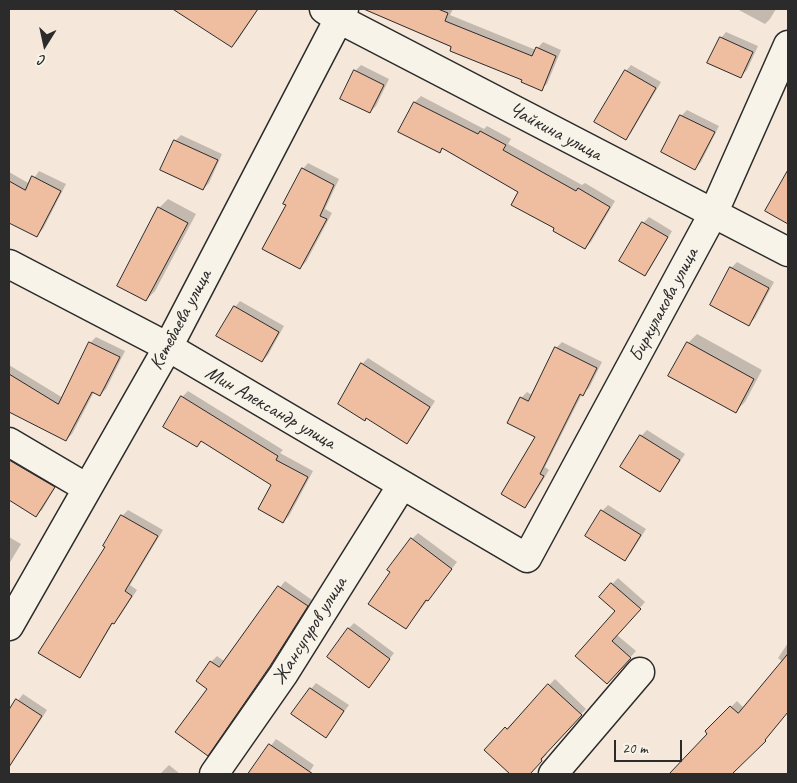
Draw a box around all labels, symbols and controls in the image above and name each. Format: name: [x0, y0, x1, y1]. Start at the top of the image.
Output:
north arrow: [20, 20, 70, 70]
text: С: [37, 51, 47, 69]
street label: Чайкина улица: [504, 98, 606, 166]
street label: Биркулакова улица: [624, 244, 704, 366]
street label: Кетебаева улица: [145, 266, 217, 374]
street label: Мин Александр улица: [201, 361, 339, 455]
street label: Жансугуров улица: [267, 573, 353, 689]
scale bar: [617, 730, 684, 762]
text: 20 m: [622, 739, 648, 758]

